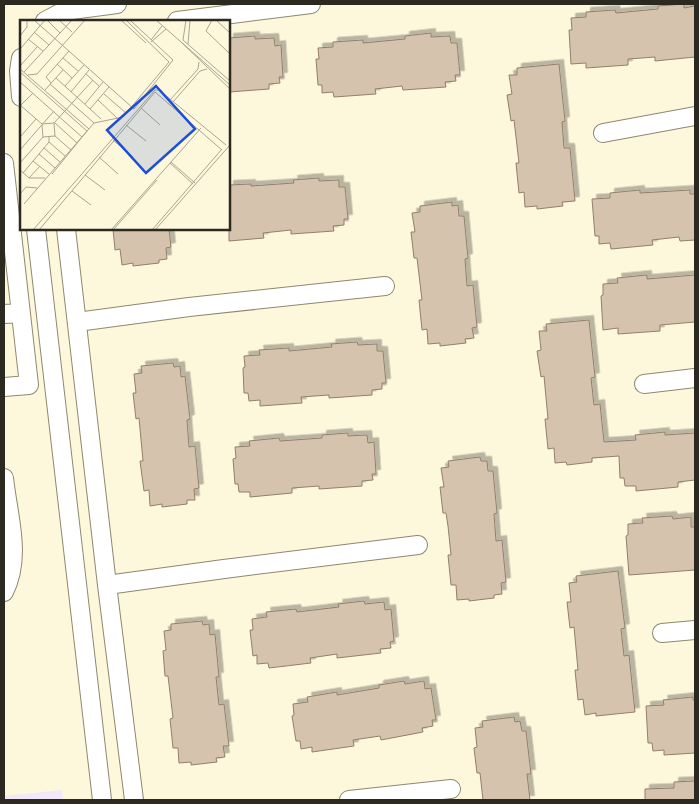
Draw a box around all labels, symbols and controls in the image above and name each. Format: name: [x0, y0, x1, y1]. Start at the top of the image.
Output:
inset map: [20, 20, 230, 230]

